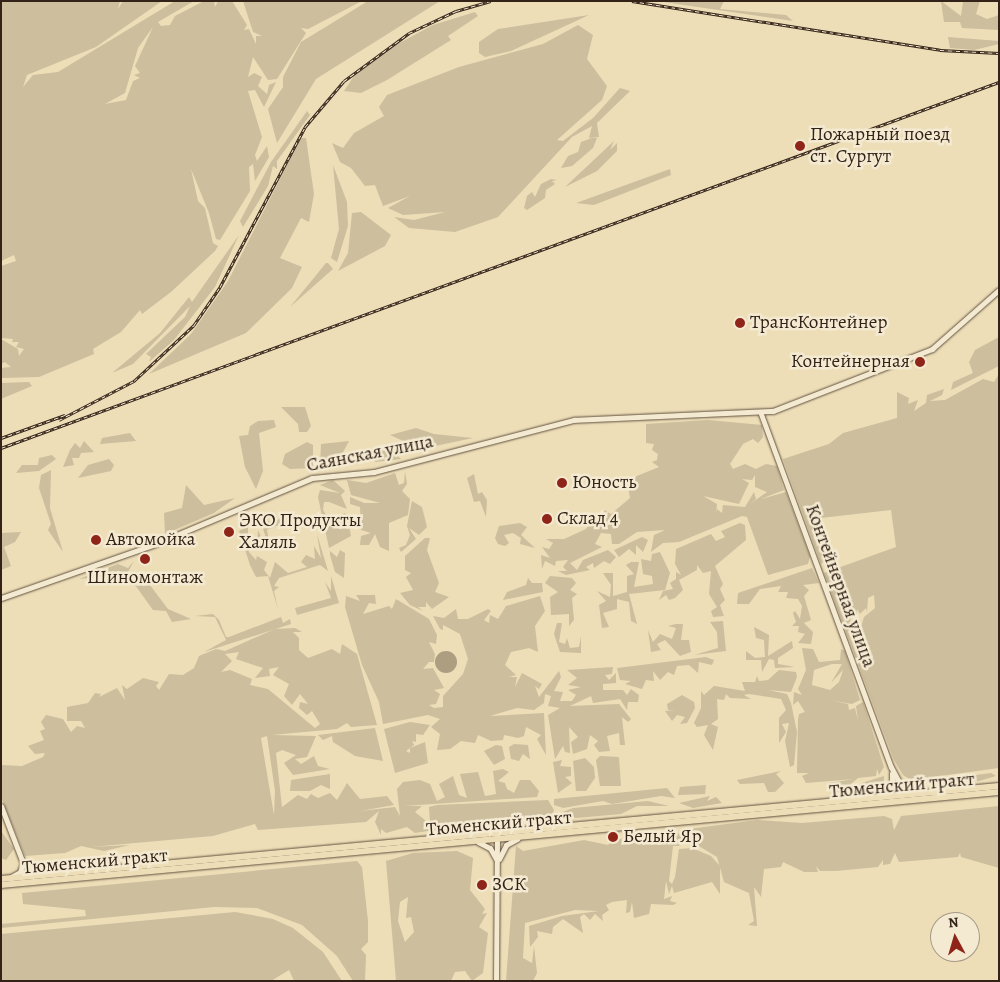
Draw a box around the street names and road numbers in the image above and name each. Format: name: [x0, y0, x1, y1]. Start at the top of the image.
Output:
street label: Саянская улица: [305, 431, 435, 477]
street label: Контейнерная улица: [800, 502, 880, 670]
street label: Тюменский тракт: [828, 768, 976, 804]
street label: Тюменский тракт: [425, 806, 573, 842]
street label: Тюменский тракт: [21, 844, 169, 880]

